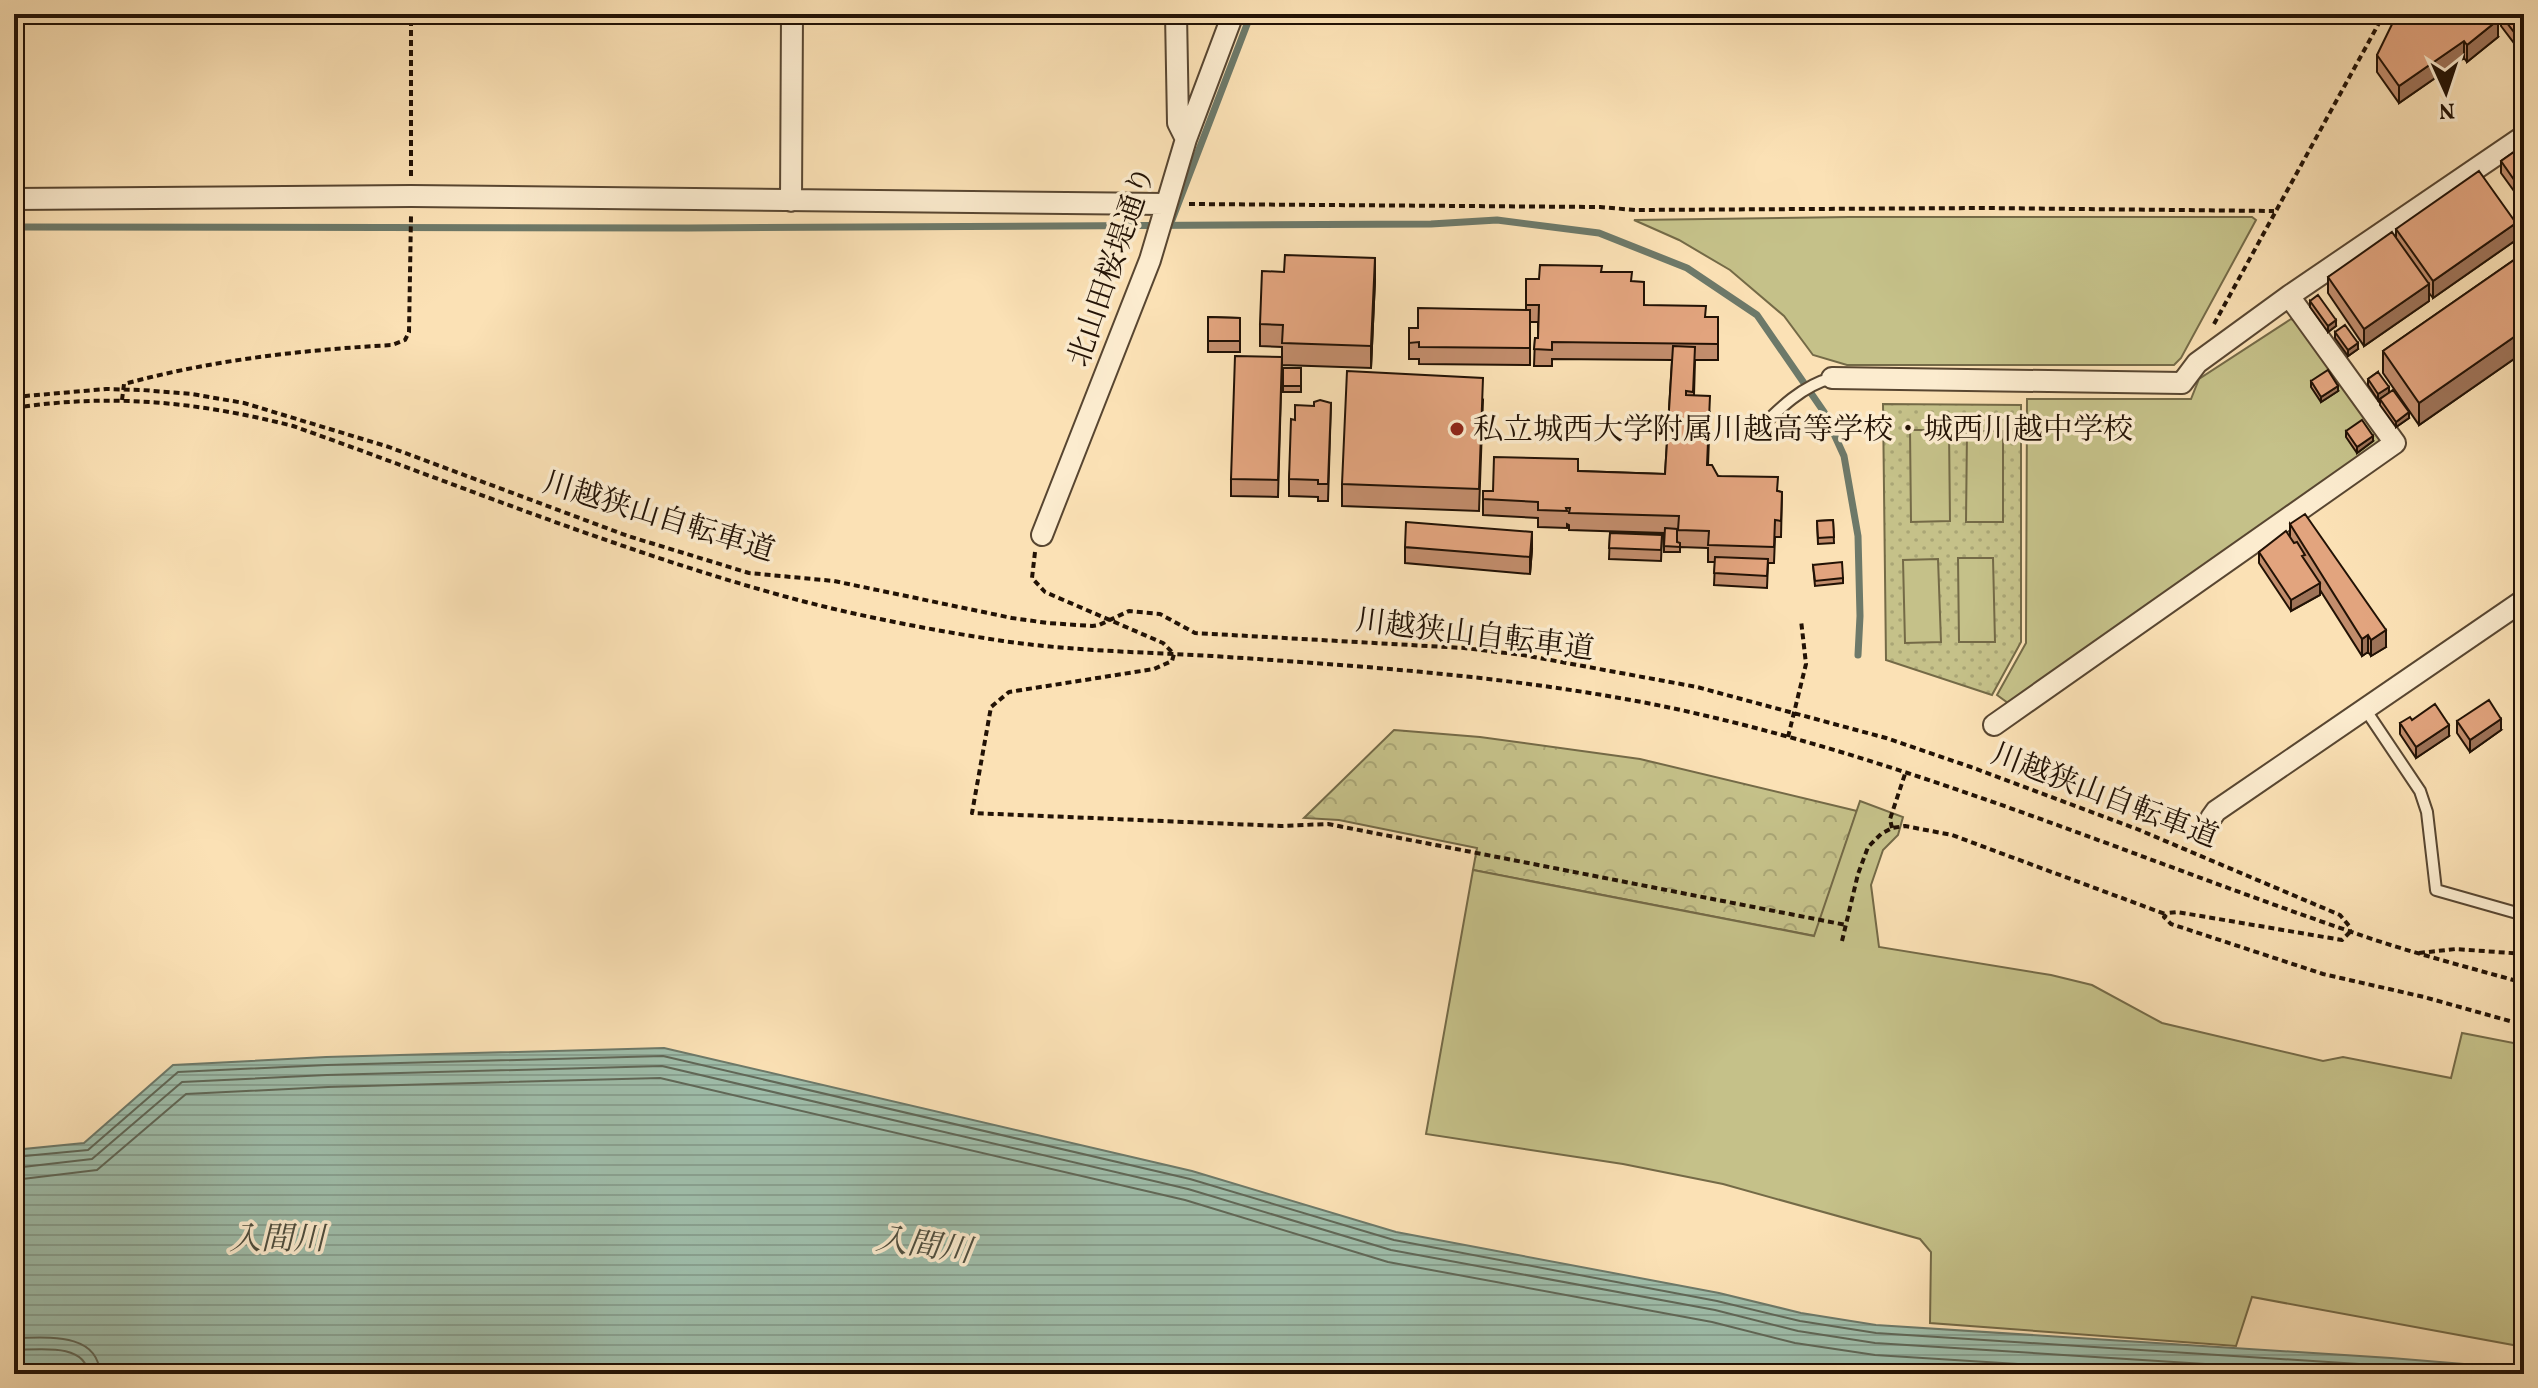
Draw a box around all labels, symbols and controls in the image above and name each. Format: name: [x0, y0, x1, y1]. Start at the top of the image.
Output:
north arrow: [2406, 52, 2486, 132]
text: N: [2438, 94, 2456, 125]
street label: 北山田桜堤通り: [1059, 161, 1167, 373]
place label: 私立城西大学附属川越高等学校・城西川越中学校: [1473, 410, 2133, 452]
marker: 私立城西大学附属川越高等学校・城西川越中学校: [1448, 420, 1466, 438]
street label: 川越狭山自転車道: [538, 463, 779, 573]
street label: 川越狭山自転車道: [1353, 601, 1596, 671]
street label: 川越狭山自転車道: [1985, 734, 2224, 859]
water label: 入間川: [229, 1219, 328, 1263]
water label: 入間川: [873, 1219, 977, 1276]

